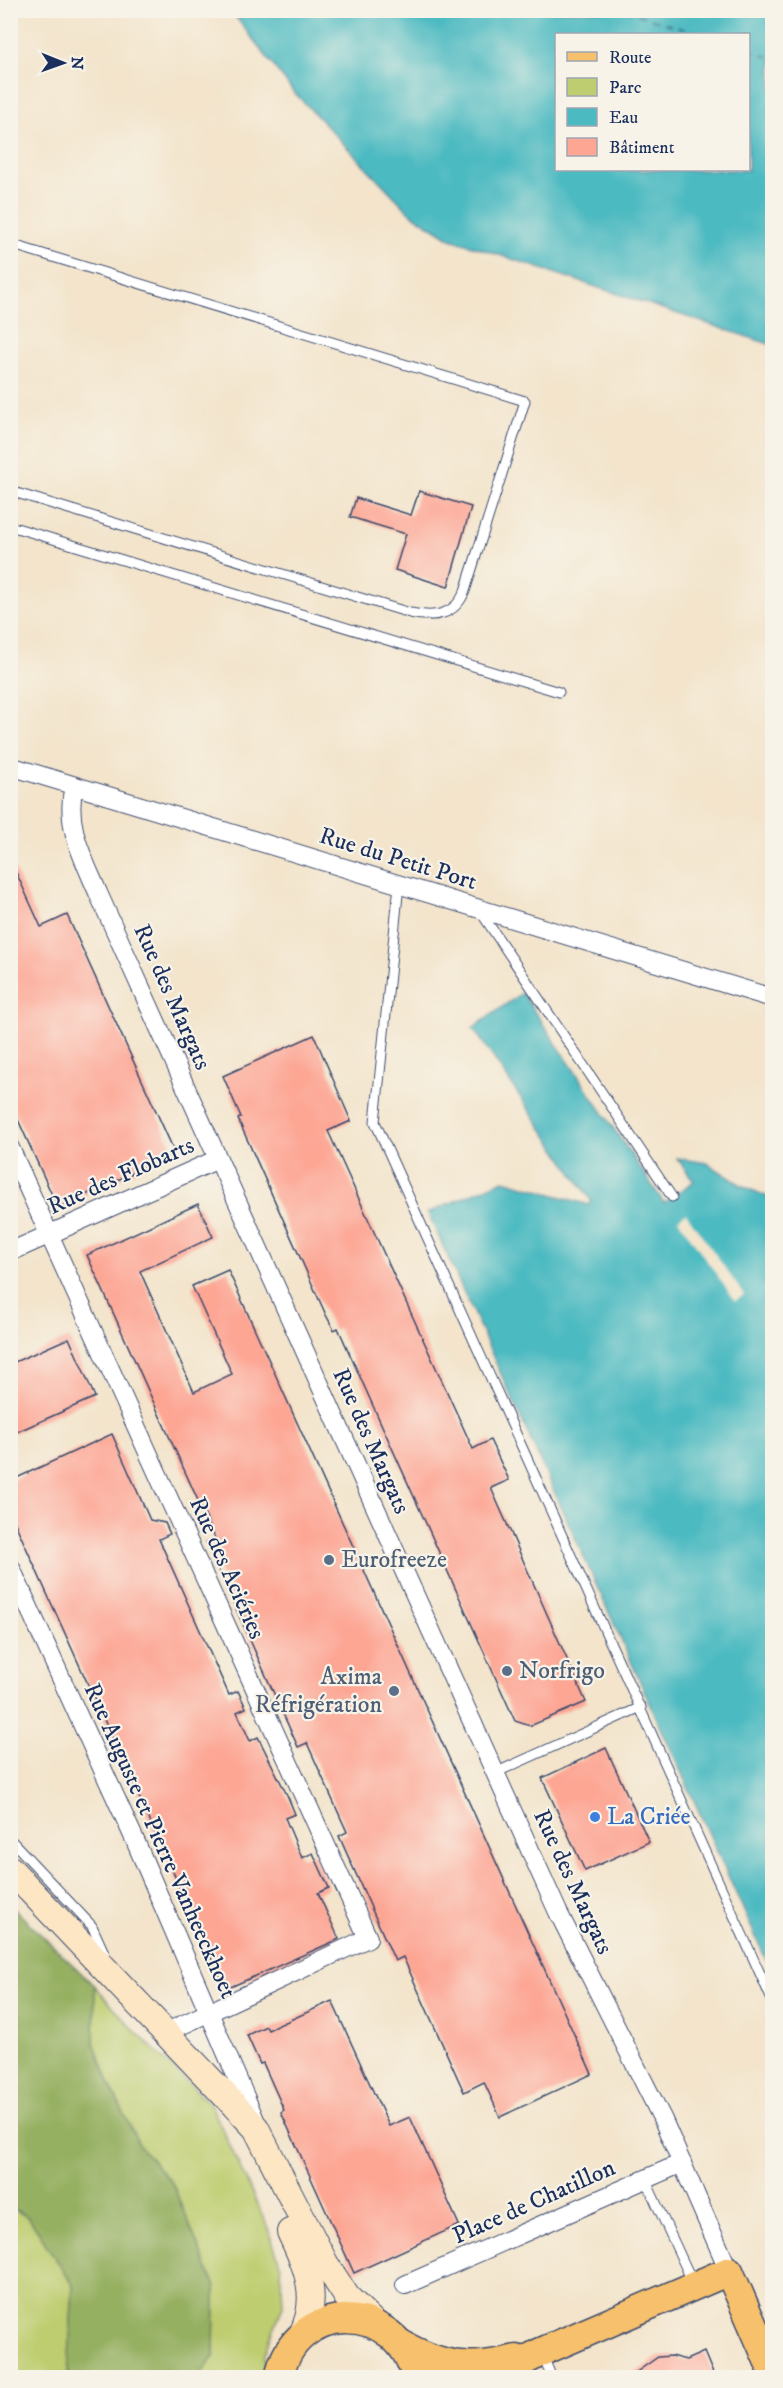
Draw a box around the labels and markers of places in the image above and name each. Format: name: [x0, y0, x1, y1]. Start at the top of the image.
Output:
place label: Eurofreeze: [341, 1545, 447, 1575]
marker: Eurofreeze: [322, 1553, 336, 1567]
place label: Norfrigo: [519, 1656, 605, 1686]
place label: Axima Réfrigération: [255, 1662, 383, 1720]
marker: Norfrigo: [500, 1664, 514, 1678]
marker: Axima Réfrigération: [387, 1684, 401, 1698]
place label: La Criée: [607, 1802, 691, 1832]
marker: La Criée: [588, 1810, 602, 1824]

